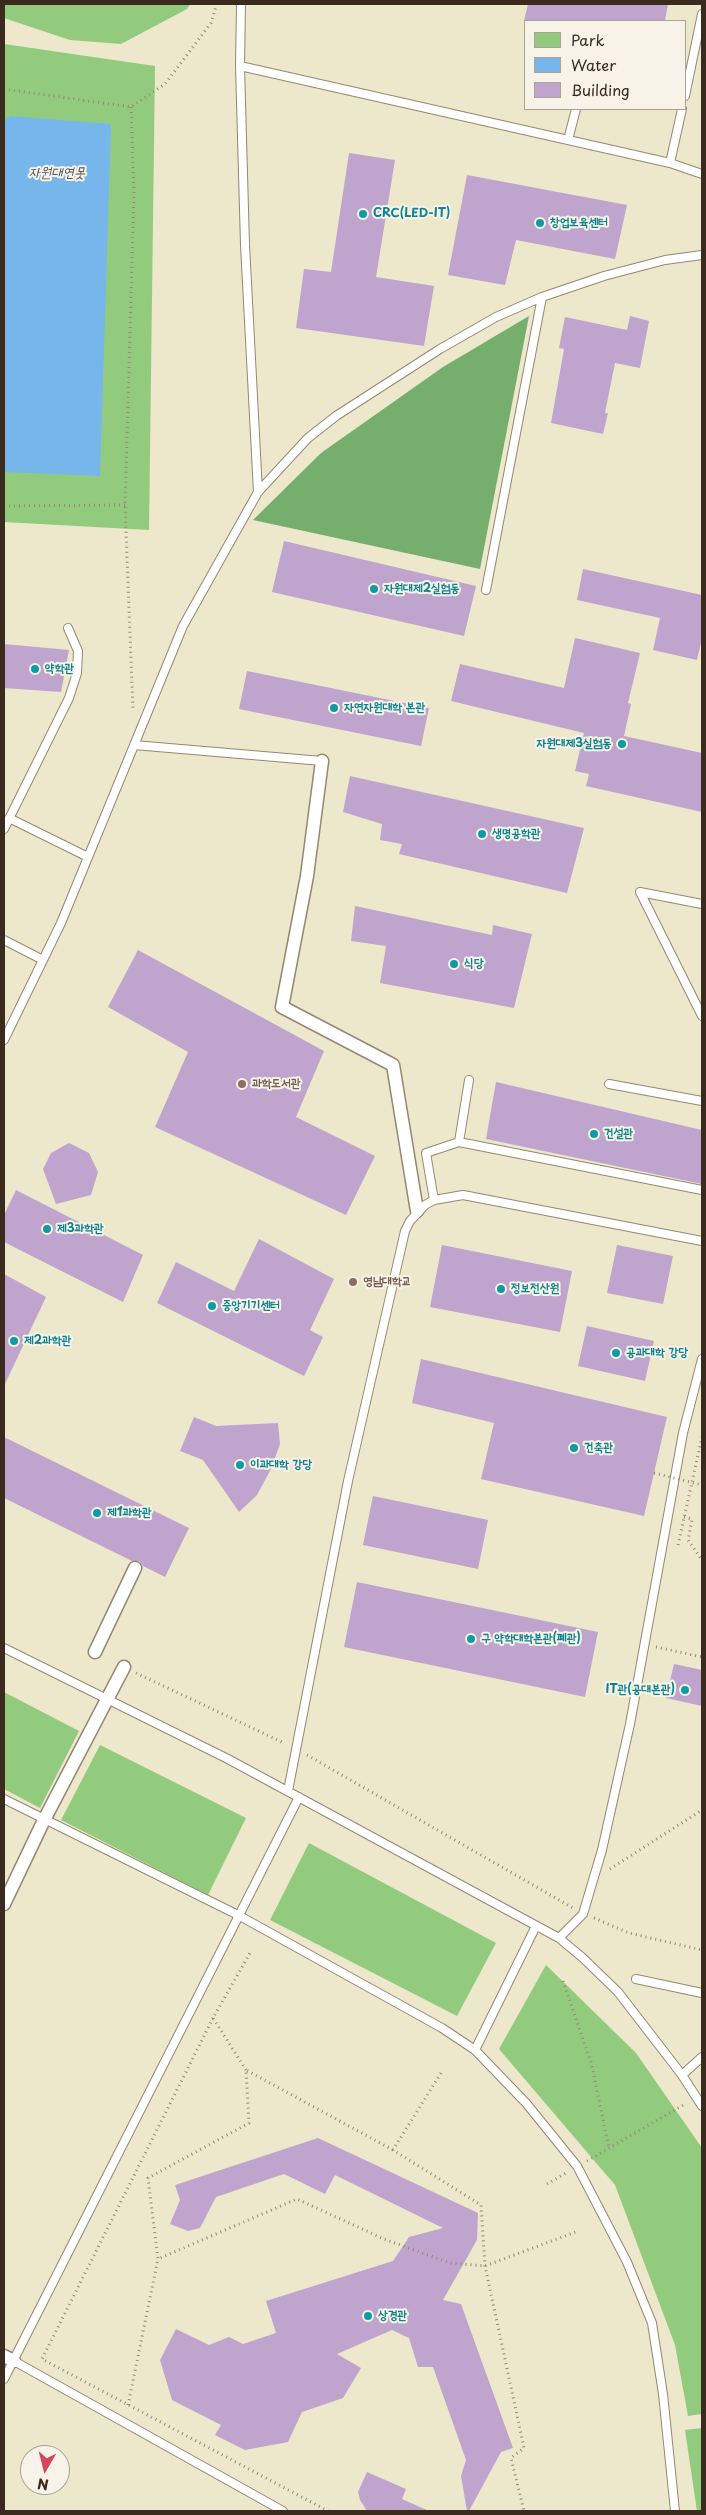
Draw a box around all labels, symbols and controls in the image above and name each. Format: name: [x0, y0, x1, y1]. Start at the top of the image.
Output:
legend: [524, 20, 686, 110]
text: Park: [571, 28, 605, 51]
text: Water: [571, 53, 616, 76]
text: Building: [571, 78, 630, 101]
water label: 자원대연못: [29, 165, 85, 181]
place label: CRC(LED-IT): [373, 207, 450, 221]
marker: CRC(LED-IT): [357, 208, 369, 220]
place label: 창업보육센터: [550, 216, 608, 230]
marker: 창업보육센터: [534, 217, 546, 229]
place label: 자원대제2실험동: [384, 582, 460, 596]
marker: 자원대제2실험동: [368, 583, 380, 595]
place label: 약학관: [45, 662, 74, 676]
marker: 약학관: [29, 663, 41, 675]
place label: 자연자원대학 본관: [344, 701, 425, 715]
marker: 자연자원대학 본관: [328, 702, 340, 714]
place label: 자원대제3실험동: [537, 737, 612, 751]
marker: 자원대제3실험동: [616, 738, 628, 750]
place label: 생명공학관: [492, 827, 540, 841]
marker: 생명공학관: [476, 828, 488, 840]
place label: 식당: [464, 957, 483, 971]
marker: 식당: [448, 958, 460, 970]
place label: 과학도서관: [252, 1077, 300, 1091]
marker: 과학도서관: [236, 1078, 248, 1090]
place label: 건설관: [604, 1127, 633, 1141]
marker: 건설관: [588, 1128, 600, 1140]
place label: 제3과학관: [57, 1222, 103, 1236]
marker: 제3과학관: [41, 1223, 53, 1235]
place label: 영남대학교: [363, 1275, 411, 1289]
marker: 영남대학교: [347, 1276, 359, 1288]
place label: 정보전산원: [511, 1282, 559, 1296]
marker: 정보전산원: [495, 1283, 507, 1295]
place label: 중앙기기센터: [222, 1299, 280, 1313]
marker: 중앙기기센터: [206, 1300, 218, 1312]
place label: 제2과학관: [24, 1334, 71, 1348]
marker: 제2과학관: [8, 1335, 20, 1347]
place label: 공과대학 강당: [626, 1346, 688, 1360]
marker: 공과대학 강당: [610, 1347, 622, 1359]
place label: 건축관: [584, 1441, 613, 1455]
marker: 건축관: [568, 1442, 580, 1454]
place label: 이과대학 강당: [250, 1458, 312, 1472]
marker: 이과대학 강당: [234, 1459, 246, 1471]
place label: 제1과학관: [107, 1506, 151, 1520]
marker: 제1과학관: [91, 1507, 103, 1519]
place label: 구 약학대학본관(폐관): [481, 1632, 581, 1646]
marker: 구 약학대학본관(폐관): [465, 1633, 477, 1645]
place label: IT관(공대본관): [606, 1683, 675, 1697]
marker: IT관(공대본관): [679, 1684, 691, 1696]
place label: 상경관: [378, 2309, 407, 2323]
marker: 상경관: [362, 2310, 374, 2322]
north arrow: [20, 2445, 70, 2495]
text: N: [36, 2473, 50, 2496]

